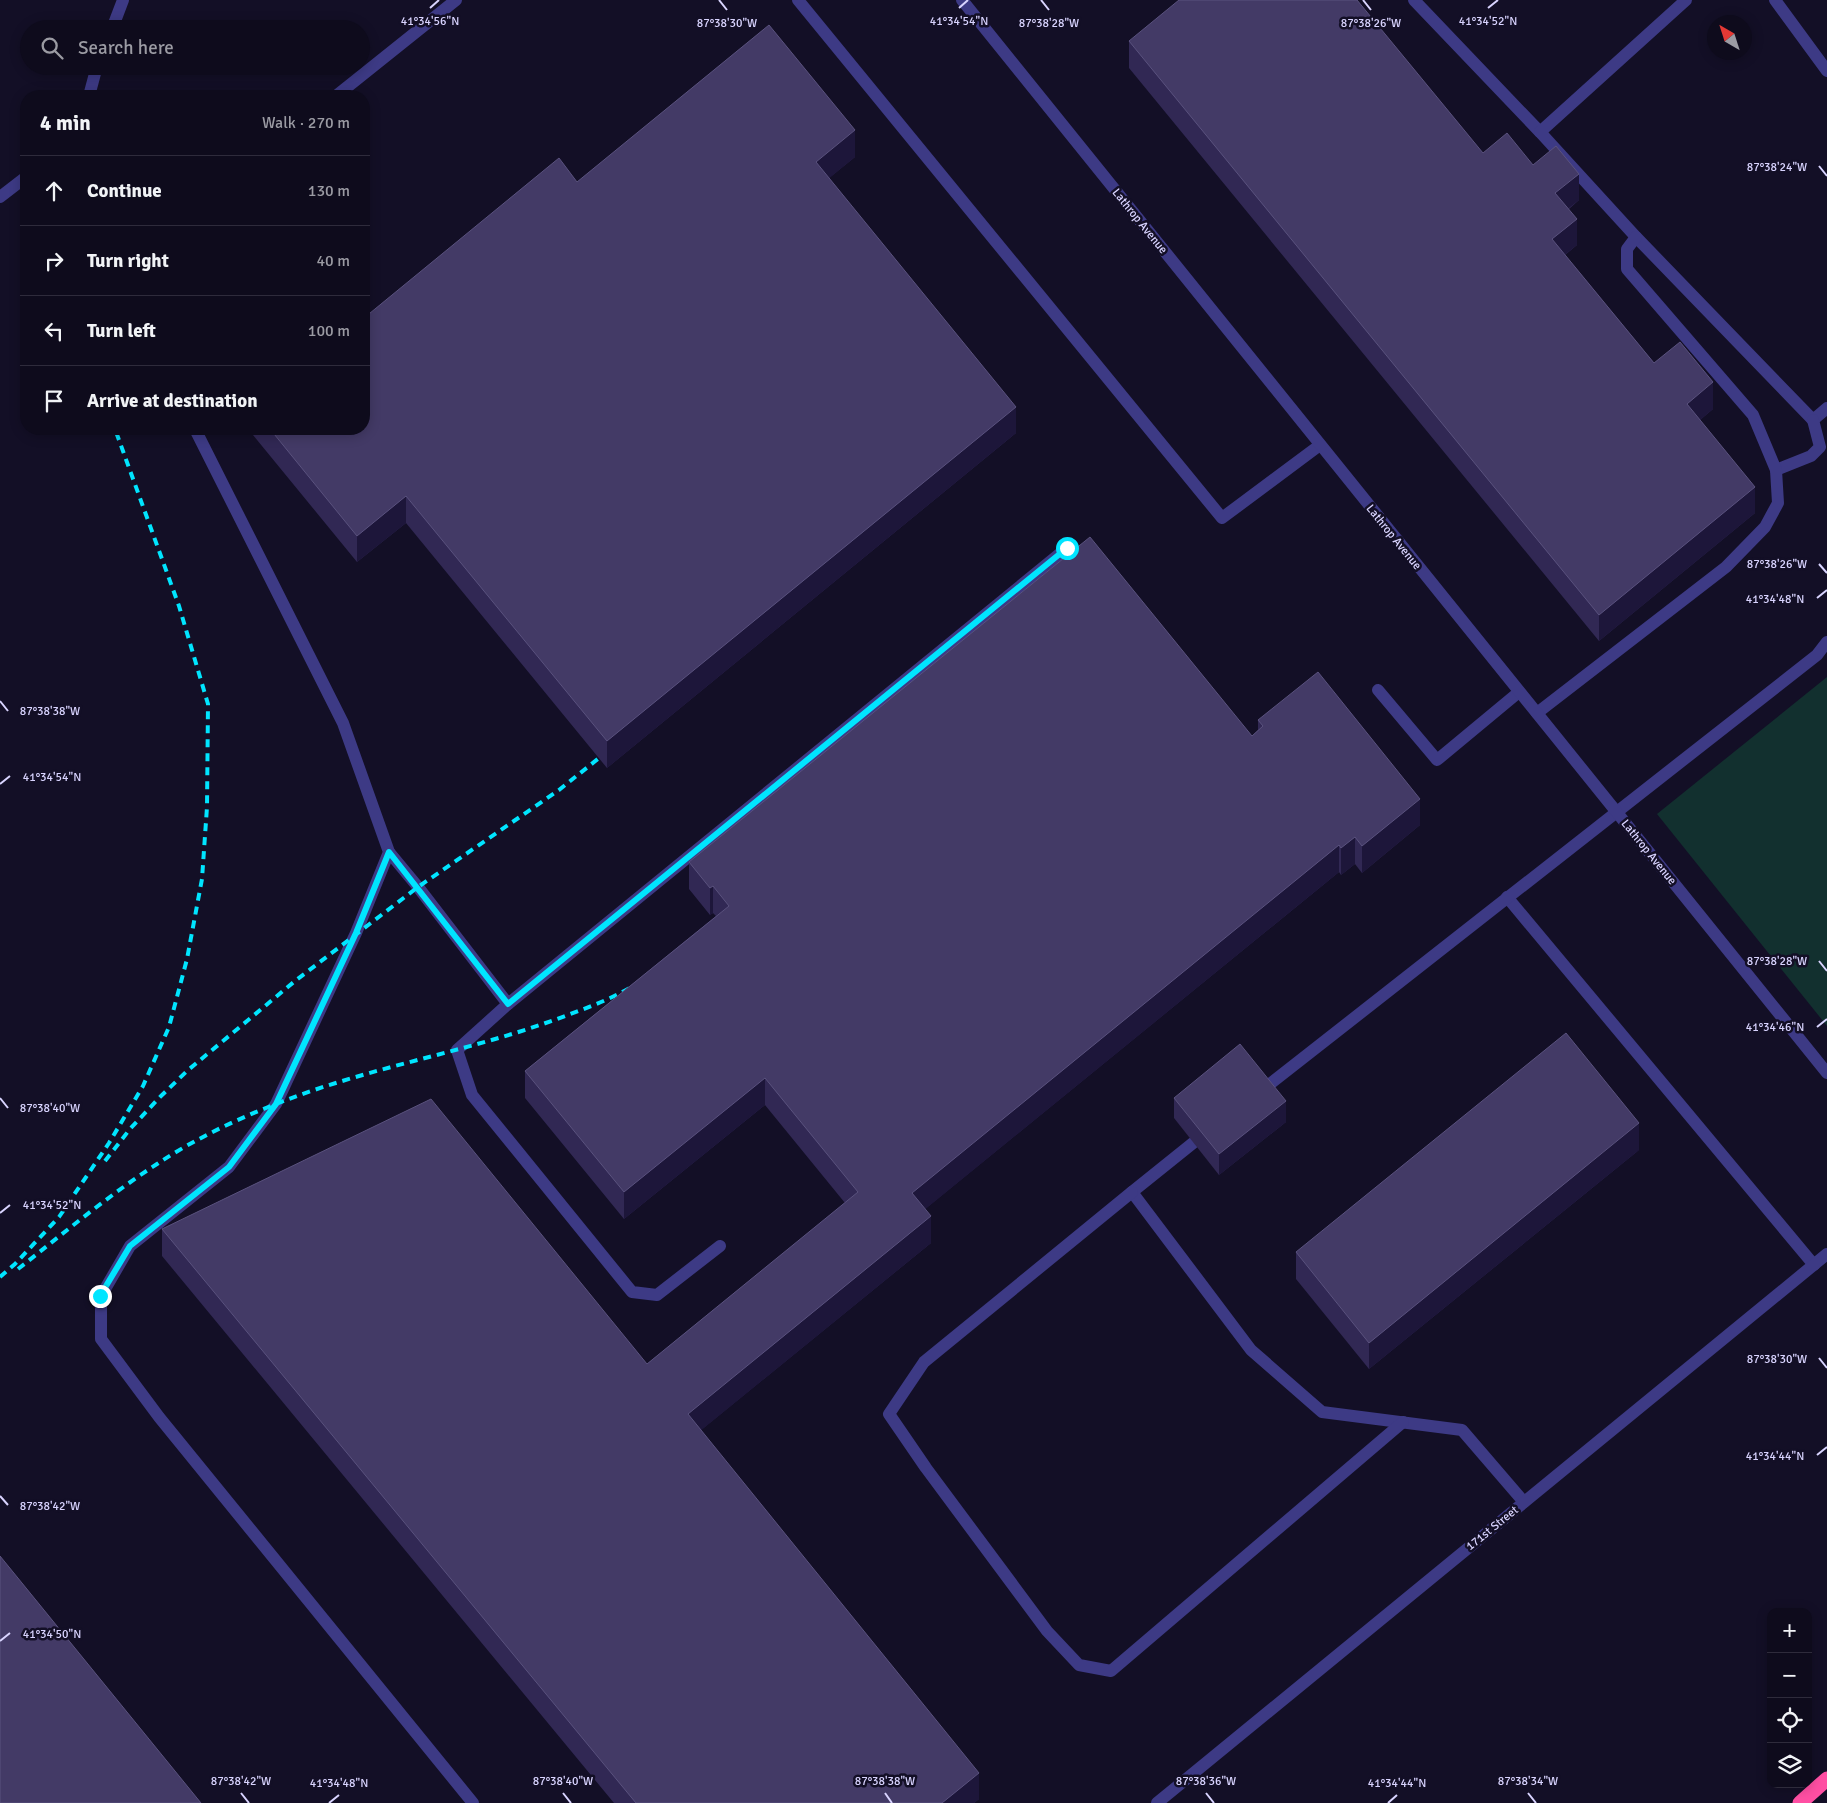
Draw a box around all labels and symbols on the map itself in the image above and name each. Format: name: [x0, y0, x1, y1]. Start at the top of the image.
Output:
text: 41°34'56"N: [401, 14, 459, 29]
text: 41°34'54"N: [930, 14, 988, 29]
text: 41°34'52"N: [1459, 14, 1517, 29]
north arrow: [1707, 15, 1752, 60]
text: 87°38'30"W: [697, 16, 757, 31]
text: 87°38'28"W: [1019, 16, 1079, 31]
text: 87°38'26"W: [1341, 16, 1401, 31]
text: 87°38'24"W: [1747, 160, 1807, 175]
street label: Lathrop Avenue: [1109, 186, 1171, 257]
street label: Lathrop Avenue: [1363, 502, 1425, 573]
route start: [1056, 537, 1079, 560]
text: 87°38'26"W: [1747, 557, 1807, 572]
text: 41°34'48"N: [1746, 592, 1804, 607]
text: 87°38'38"W: [20, 704, 80, 719]
text: 41°34'54"N: [23, 770, 81, 785]
street label: Lathrop Avenue: [1618, 817, 1680, 888]
text: 87°38'28"W: [1747, 954, 1807, 969]
text: 41°34'46"N: [1746, 1020, 1804, 1035]
text: 87°38'40"W: [20, 1101, 80, 1116]
text: 41°34'52"N: [23, 1198, 81, 1213]
route end: [89, 1285, 112, 1308]
text: 87°38'30"W: [1747, 1352, 1807, 1367]
text: 41°34'44"N: [1746, 1449, 1804, 1464]
text: 87°38'42"W: [20, 1499, 80, 1514]
street label: 171st Street: [1463, 1503, 1521, 1554]
text: 41°34'50"N: [23, 1627, 81, 1642]
text: 87°38'42"W: [211, 1774, 271, 1789]
text: 87°38'40"W: [533, 1774, 593, 1789]
text: 87°38'38"W: [855, 1774, 915, 1789]
text: 87°38'36"W: [1176, 1774, 1236, 1789]
text: 87°38'34"W: [1498, 1774, 1558, 1789]
text: 41°34'48"N: [310, 1776, 368, 1791]
text: 41°34'44"N: [1368, 1776, 1426, 1791]

